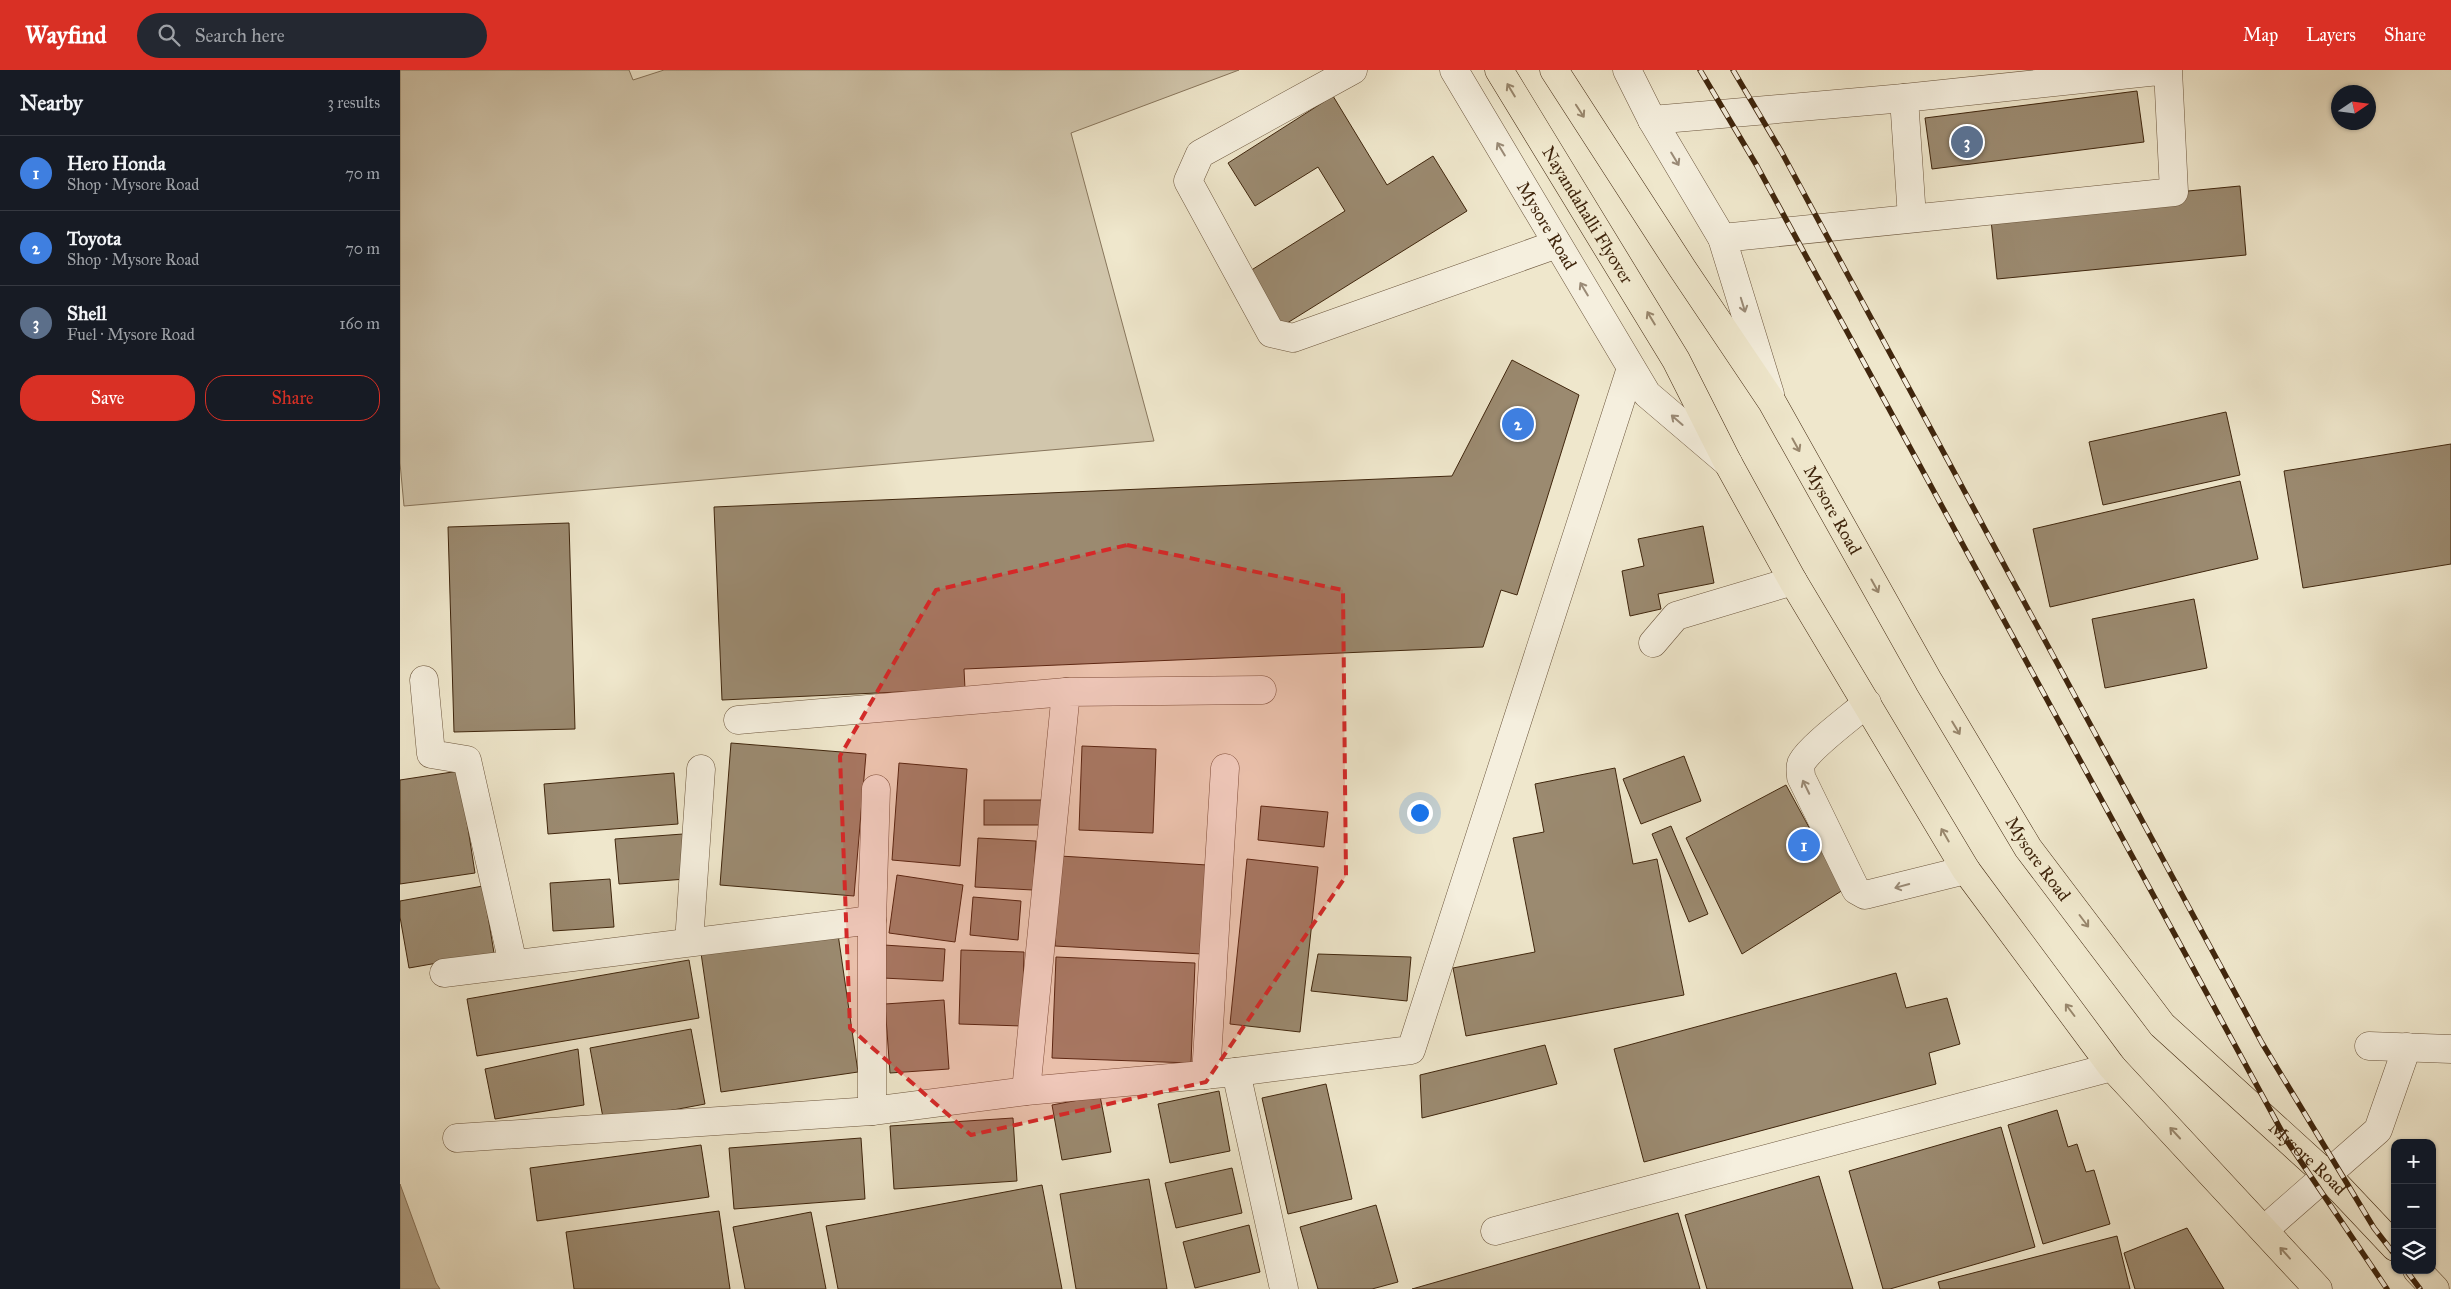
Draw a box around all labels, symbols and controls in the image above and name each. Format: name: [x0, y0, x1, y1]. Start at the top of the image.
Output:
search box: [137, 13, 487, 58]
text: Wayfind: [25, 20, 107, 50]
icon: search: [155, 21, 183, 49]
text: Search here: [195, 24, 285, 47]
text: Map: [2243, 24, 2278, 46]
text: Layers: [2306, 24, 2356, 46]
text: Share: [2384, 24, 2426, 46]
one-way arrow: [1506, 84, 1516, 98]
north arrow: [2331, 85, 2376, 130]
text: Nearby: [20, 90, 83, 116]
text: 3 results: [327, 93, 380, 112]
one-way arrow: [1575, 104, 1586, 118]
pin: 3: [1951, 123, 1983, 161]
street label: Nayandahalli Flyover: [1537, 142, 1638, 288]
one-way arrow: [1495, 143, 1505, 157]
one-way arrow: [1671, 151, 1681, 165]
text: Hero Honda: [67, 152, 166, 175]
text: 1: [33, 164, 39, 183]
text: 70 m: [345, 164, 380, 183]
text: Shop · Mysore Road: [67, 175, 199, 194]
street label: Mysore Road: [1512, 177, 1581, 274]
text: Toyota: [67, 227, 121, 250]
text: 2: [32, 239, 40, 258]
text: 70 m: [345, 239, 380, 258]
text: Shop · Mysore Road: [67, 250, 199, 269]
one-way arrow: [1579, 283, 1589, 297]
one-way arrow: [1738, 297, 1748, 313]
text: Shell: [67, 302, 107, 325]
one-way arrow: [1645, 312, 1655, 326]
text: 3: [33, 314, 39, 333]
text: 160 m: [339, 314, 380, 333]
text: Fuel · Mysore Road: [67, 325, 195, 344]
button: Save: [20, 375, 195, 421]
button: Share: [205, 375, 380, 421]
pin: 2: [1502, 405, 1534, 443]
one-way arrow: [1671, 414, 1684, 426]
one-way arrow: [1791, 437, 1801, 452]
street label: Mysore Road: [1799, 462, 1866, 558]
one-way arrow: [1871, 579, 1881, 593]
one-way arrow: [1952, 720, 1962, 734]
one-way arrow: [1801, 780, 1810, 795]
your location: [1407, 800, 1433, 826]
street label: Mysore Road: [2001, 812, 2075, 906]
pin: 1: [1788, 826, 1820, 864]
one-way arrow: [1940, 828, 1950, 842]
one-way arrow: [1894, 882, 1910, 892]
one-way arrow: [2078, 914, 2089, 927]
one-way arrow: [2065, 1003, 2075, 1017]
street label: Mysore Road: [2264, 1117, 2351, 1200]
one-way arrow: [2169, 1127, 2181, 1140]
map controls: [2391, 1139, 2436, 1274]
button: +: [2391, 1139, 2436, 1184]
button: −: [2391, 1184, 2436, 1229]
button: layers: [2391, 1229, 2436, 1274]
one-way arrow: [2279, 1246, 2291, 1259]

